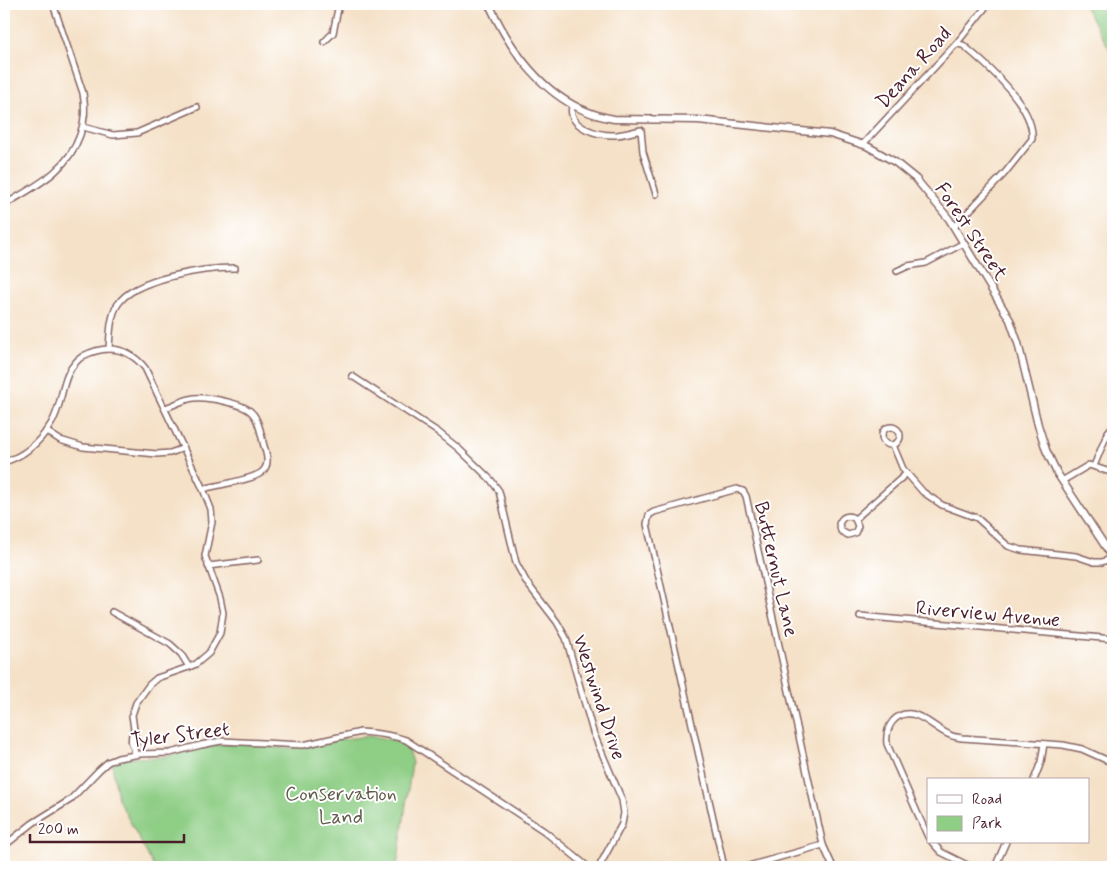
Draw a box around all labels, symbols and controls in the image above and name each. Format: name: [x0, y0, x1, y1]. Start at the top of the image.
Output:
street label: Deana Road: [870, 21, 958, 115]
street label: Forest Street: [928, 177, 1014, 286]
street label: Butternut Lane: [747, 499, 804, 640]
street label: Riverview Avenue: [914, 595, 1061, 634]
street label: Westwind Drive: [566, 631, 632, 764]
street label: Tyler Street: [129, 716, 231, 755]
legend: [927, 778, 1090, 844]
park label: Conservation Land: [285, 781, 397, 831]
text: Road: [972, 790, 1002, 810]
scale bar: [30, 811, 184, 843]
text: Park: [972, 814, 1002, 834]
text: 200 m: [38, 820, 79, 840]

